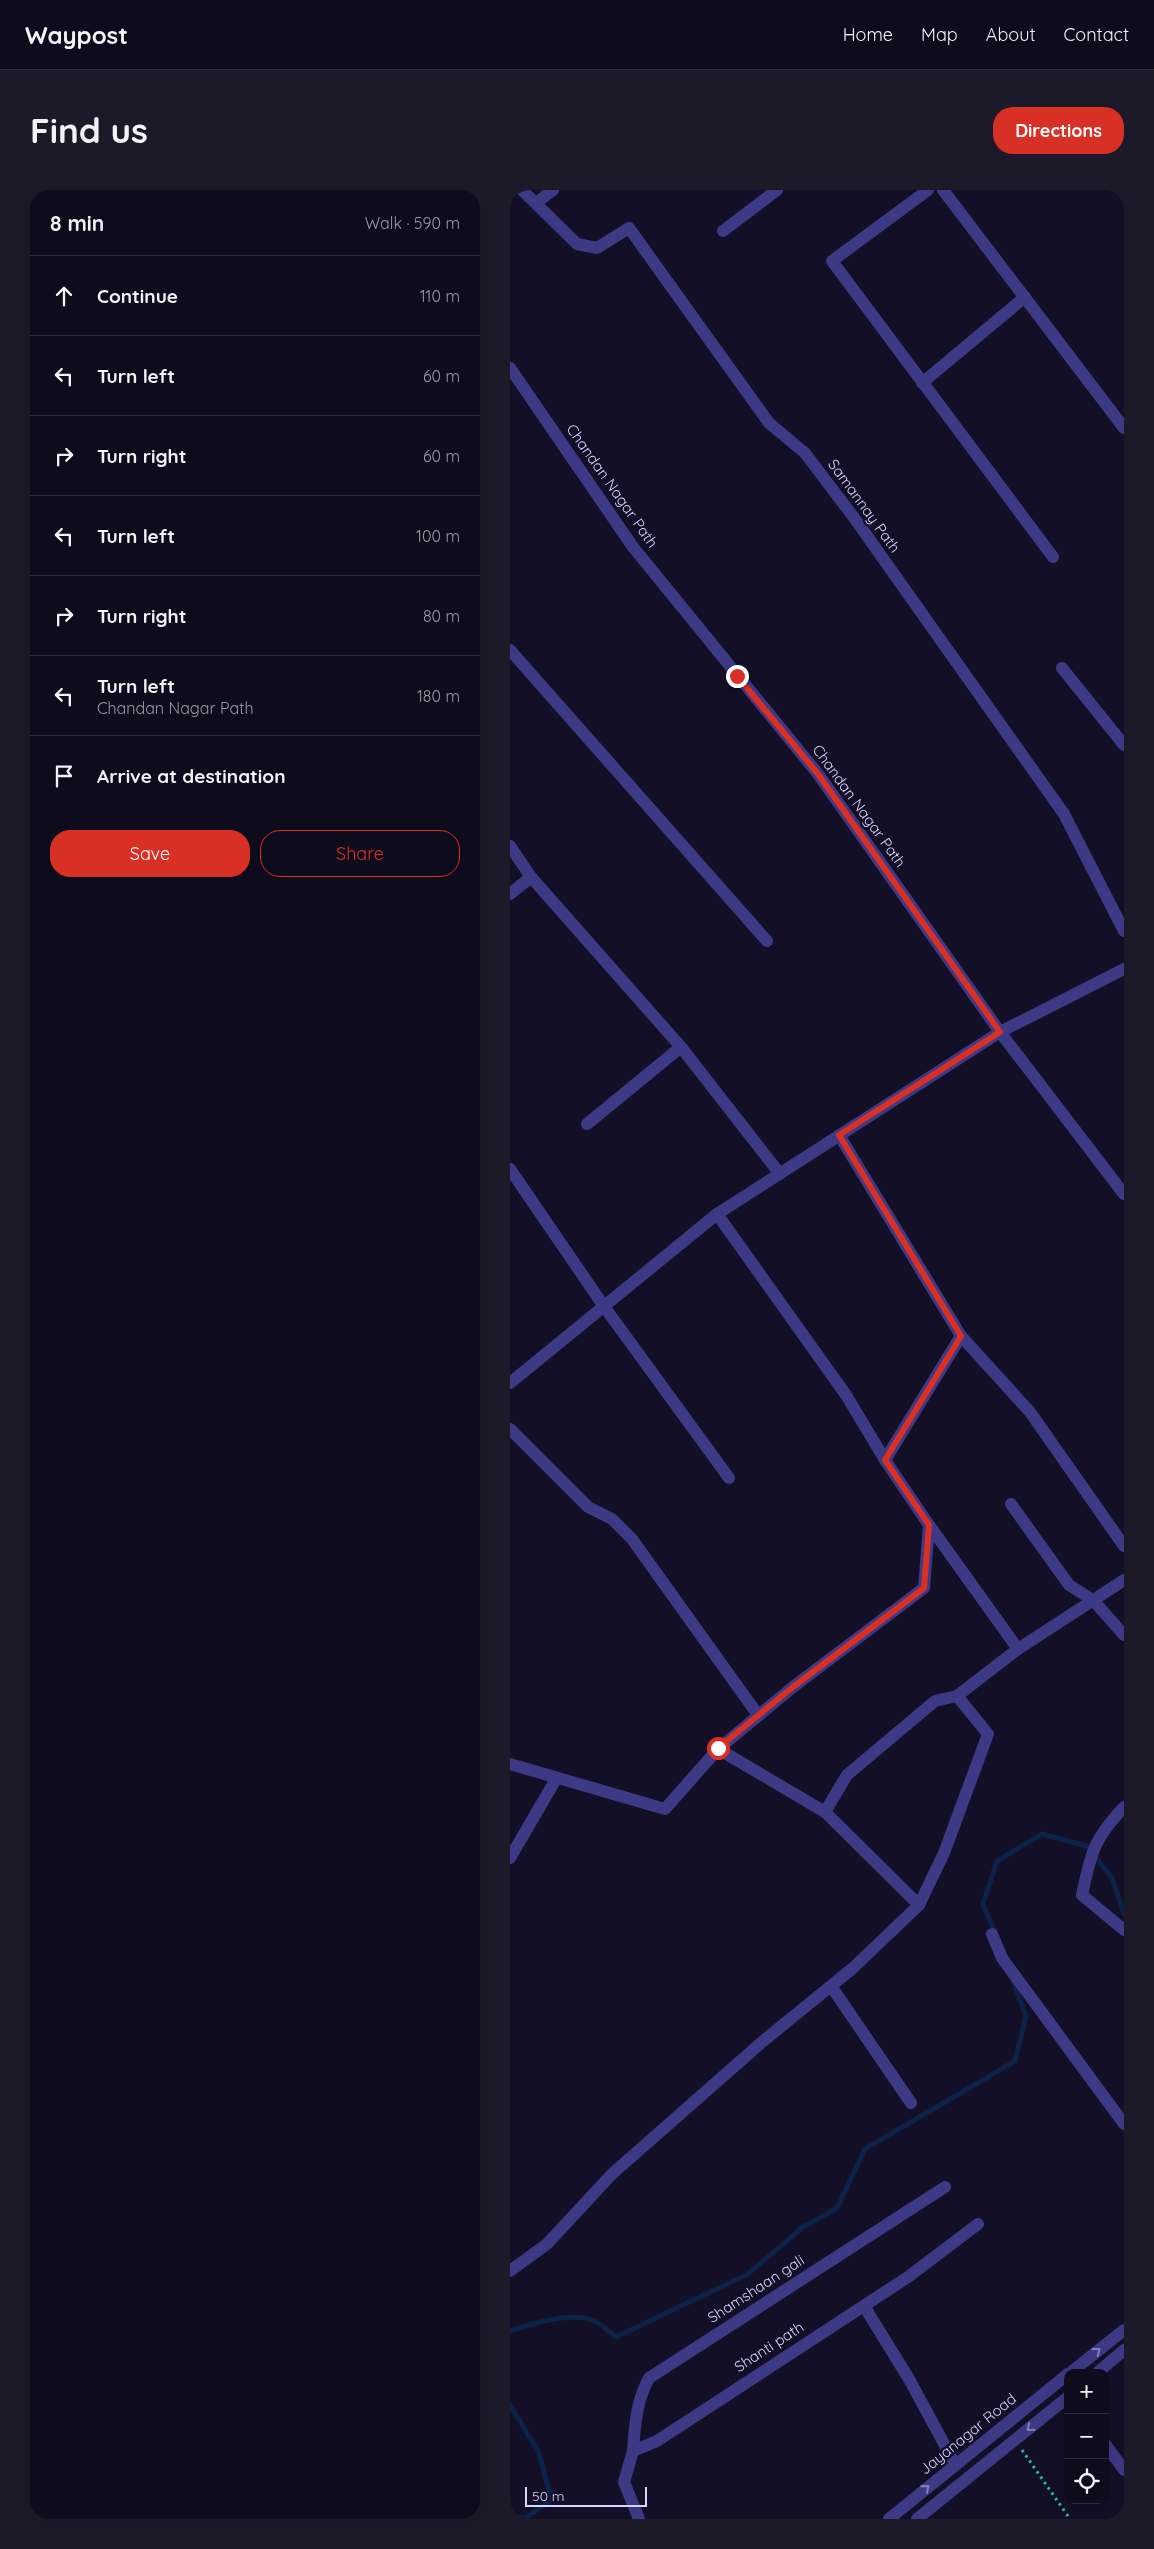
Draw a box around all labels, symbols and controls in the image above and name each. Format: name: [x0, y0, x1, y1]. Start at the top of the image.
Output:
text: Waypost: [25, 20, 128, 50]
text: Home: [843, 23, 893, 46]
text: Map: [921, 23, 958, 46]
text: About: [986, 23, 1036, 46]
text: Contact: [1064, 23, 1129, 46]
button: Directions: [993, 107, 1124, 154]
text: Find us: [30, 108, 148, 152]
text: 8 min: [50, 210, 104, 236]
text: Walk · 590 m: [365, 213, 460, 233]
icon: ahead: [50, 282, 78, 310]
text: Continue: [97, 284, 178, 308]
text: 110 m: [420, 286, 460, 306]
icon: left: [50, 362, 78, 390]
text: Turn left: [97, 364, 175, 388]
text: 60 m: [423, 366, 460, 386]
street label: Chandan Nagar Path: [563, 420, 662, 551]
icon: right: [50, 442, 78, 470]
text: Turn right: [97, 444, 186, 468]
text: 60 m: [423, 446, 460, 466]
street label: Samannay Path: [824, 455, 905, 556]
icon: left: [50, 522, 78, 550]
text: Turn left: [97, 524, 175, 548]
text: 100 m: [416, 526, 460, 546]
icon: right: [50, 602, 78, 630]
text: Turn right: [97, 604, 186, 628]
text: 80 m: [423, 606, 460, 626]
route end: [726, 665, 749, 688]
text: Turn left: [97, 674, 175, 698]
icon: left: [50, 682, 78, 710]
text: 180 m: [417, 686, 460, 706]
text: Chandan Nagar Path: [97, 698, 254, 718]
street label: Chandan Nagar Path: [809, 741, 910, 871]
icon: arrive: [50, 762, 78, 790]
text: Arrive at destination: [97, 764, 286, 788]
button: Save: [50, 830, 250, 877]
button: Share: [260, 830, 460, 877]
route start: [707, 1737, 730, 1760]
street label: Shamshaan gali: [704, 2250, 808, 2327]
street label: Shanti path: [730, 2317, 807, 2376]
one-way arrow: [1091, 2349, 1100, 2357]
map controls: [1064, 2369, 1109, 2504]
button: +: [1064, 2369, 1109, 2414]
street label: Jayanagar Road: [916, 2389, 1020, 2478]
button: −: [1064, 2414, 1109, 2459]
one-way arrow: [1027, 2422, 1036, 2430]
button: locate: [1064, 2459, 1109, 2504]
scale bar: [525, 2484, 648, 2507]
one-way arrow: [921, 2484, 930, 2493]
text: 50 m: [532, 2487, 565, 2505]

